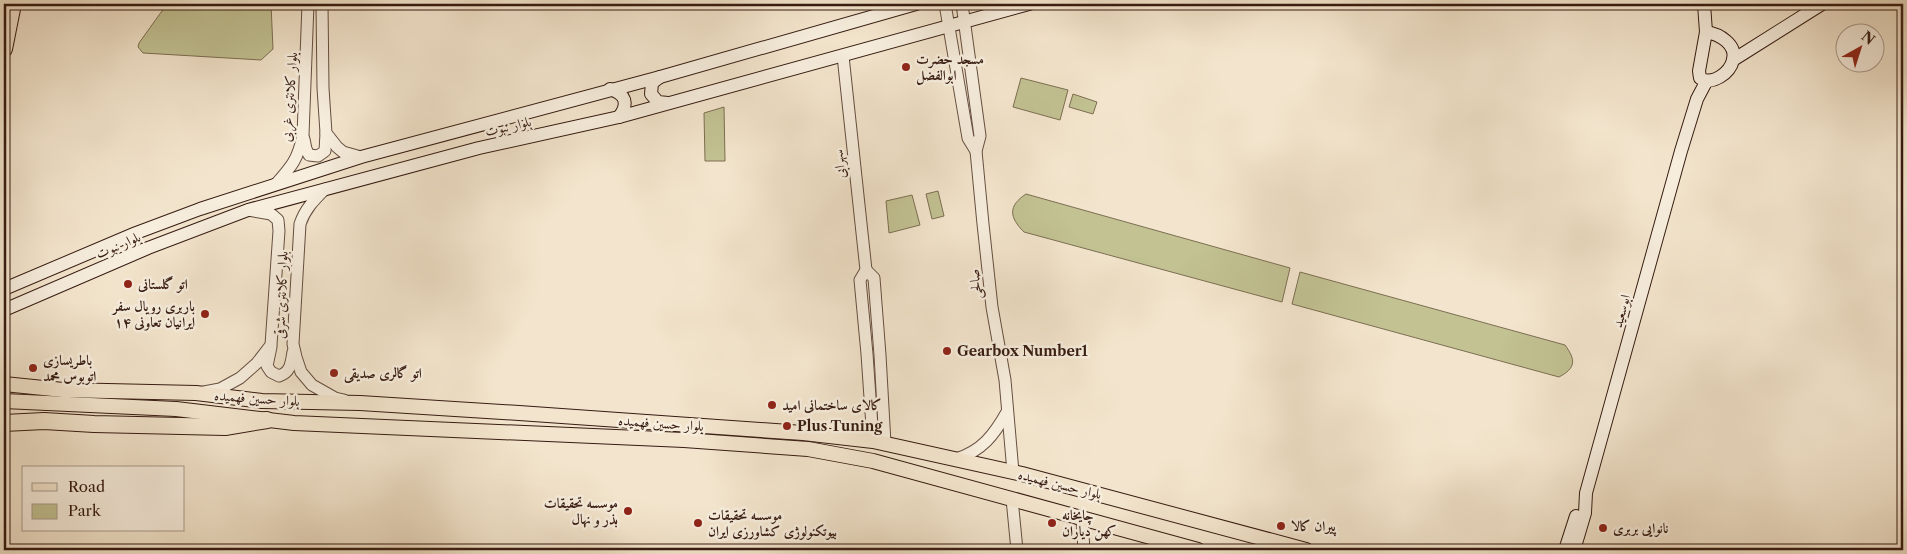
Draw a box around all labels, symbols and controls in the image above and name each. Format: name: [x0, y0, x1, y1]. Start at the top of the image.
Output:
north arrow: [1834, 22, 1884, 72]
text: N: [1858, 27, 1879, 49]
place label: مسجد حضرت ابوالفضل: [916, 50, 984, 85]
street label: بلوار کلانتری غربی: [277, 51, 302, 143]
marker: مسجد حضرت ابوالفضل: [900, 61, 912, 73]
street label: بلوار نبوت: [483, 112, 533, 140]
street label: سهرابی: [828, 148, 850, 180]
street label: بلوار نبوت: [93, 227, 143, 262]
street label: بلوار کلانتری شرقی: [270, 250, 293, 339]
street label: صالحی: [964, 268, 987, 300]
place label: اتو گلستانی: [137, 275, 188, 293]
marker: اتو گلستانی: [122, 278, 134, 290]
street label: ابوسعید: [1608, 292, 1634, 330]
place label: باربری رویال سفر ایرانیان تعاونی ۱۴: [111, 297, 195, 331]
marker: باربری رویال سفر ایرانیان تعاونی ۱۴: [199, 308, 211, 320]
place label: Gearbox Number1: [957, 342, 1089, 360]
marker: Gearbox Number1: [941, 345, 953, 357]
place label: باطریسازی اتوبوس محمد: [43, 351, 96, 385]
marker: باطریسازی اتوبوس محمد: [27, 362, 39, 374]
place label: اتو گالری صدیقی: [343, 364, 422, 384]
marker: اتو گالری صدیقی: [328, 367, 340, 379]
street label: بلوار حسین فهمیده: [214, 386, 301, 410]
place label: کالای ساختمانی امید: [782, 396, 882, 414]
marker: کالای ساختمانی امید: [766, 399, 778, 411]
street label: بلوار حسین فهمیده: [618, 411, 705, 435]
place label: Plus Tuning: [797, 417, 883, 435]
marker: Plus Tuning: [781, 420, 793, 432]
street label: بلوار حسین فهمیده: [1016, 465, 1104, 503]
legend: [22, 466, 185, 532]
text: Road: [68, 477, 105, 496]
place label: موسسه تحقیقات بذر و نهال: [544, 494, 618, 528]
text: Park: [68, 501, 102, 520]
marker: موسسه تحقیقات بذر و نهال: [622, 505, 634, 517]
place label: موسسه تحقیقات بیوتکنولوژی کشاورزی ایران: [708, 506, 837, 540]
place label: چایخانه کهن دیاران: [1062, 506, 1116, 541]
marker: موسسه تحقیقات بیوتکنولوژی کشاورزی ایران: [692, 517, 704, 529]
marker: چایخانه کهن دیاران: [1046, 517, 1058, 529]
place label: پیران کالا: [1291, 517, 1337, 537]
place label: نانوایی بربری: [1613, 519, 1669, 538]
marker: پیران کالا: [1275, 520, 1287, 532]
marker: نانوایی بربری: [1597, 522, 1609, 534]

